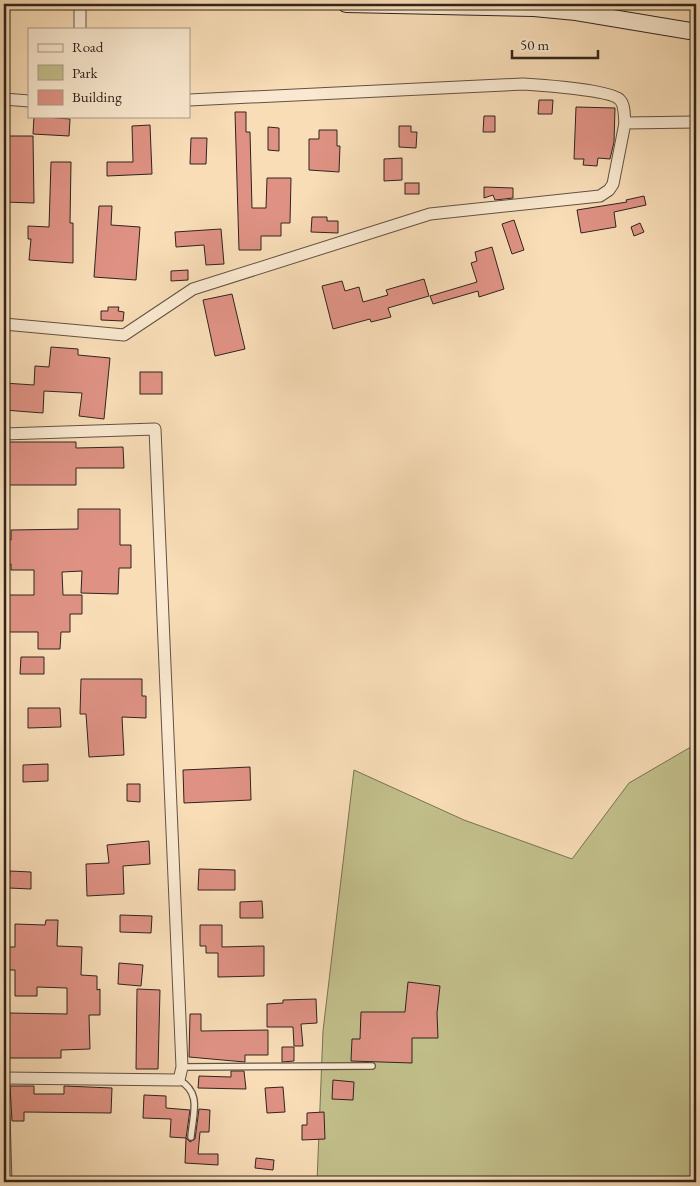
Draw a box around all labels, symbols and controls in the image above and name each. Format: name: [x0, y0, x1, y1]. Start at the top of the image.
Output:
legend: [28, 28, 190, 118]
scale bar: [512, 28, 599, 60]
text: 50 m: [520, 35, 549, 54]
text: Road: [72, 37, 104, 56]
text: Park: [72, 63, 99, 82]
text: Building: [72, 87, 122, 106]

